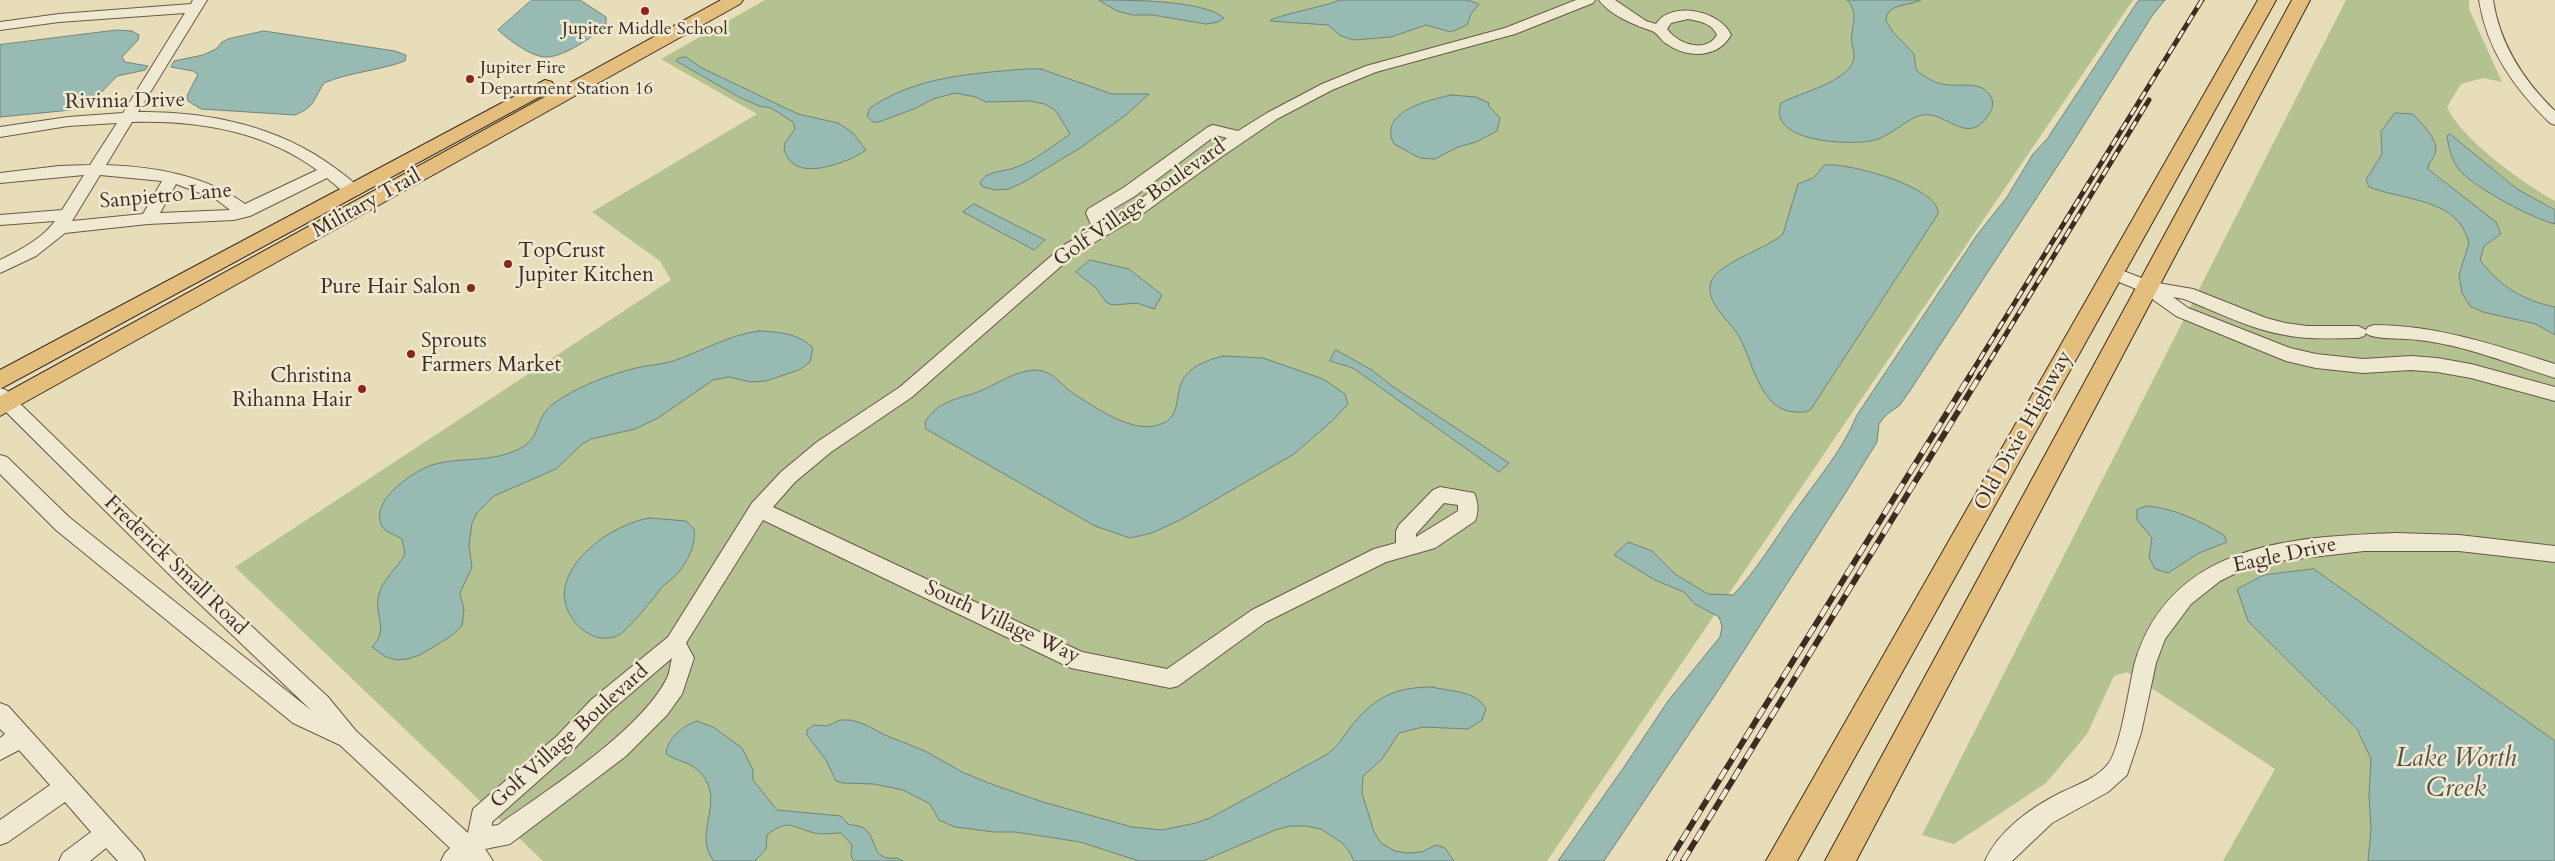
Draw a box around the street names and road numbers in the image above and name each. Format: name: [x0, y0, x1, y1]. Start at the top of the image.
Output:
street label: Rivinia Drive: [65, 88, 185, 116]
street label: Golf Village Boulevard: [1049, 135, 1231, 273]
street label: Military Trail: [308, 164, 426, 244]
street label: Sanpietro Lane: [99, 179, 233, 215]
street label: Old Dixie Highway: [1970, 347, 2078, 515]
street label: Frederick Small Road: [98, 491, 252, 641]
street label: Eagle Drive: [2231, 533, 2339, 579]
street label: South Village Way: [920, 576, 1084, 670]
street label: Golf Village Boulevard: [486, 659, 654, 815]

